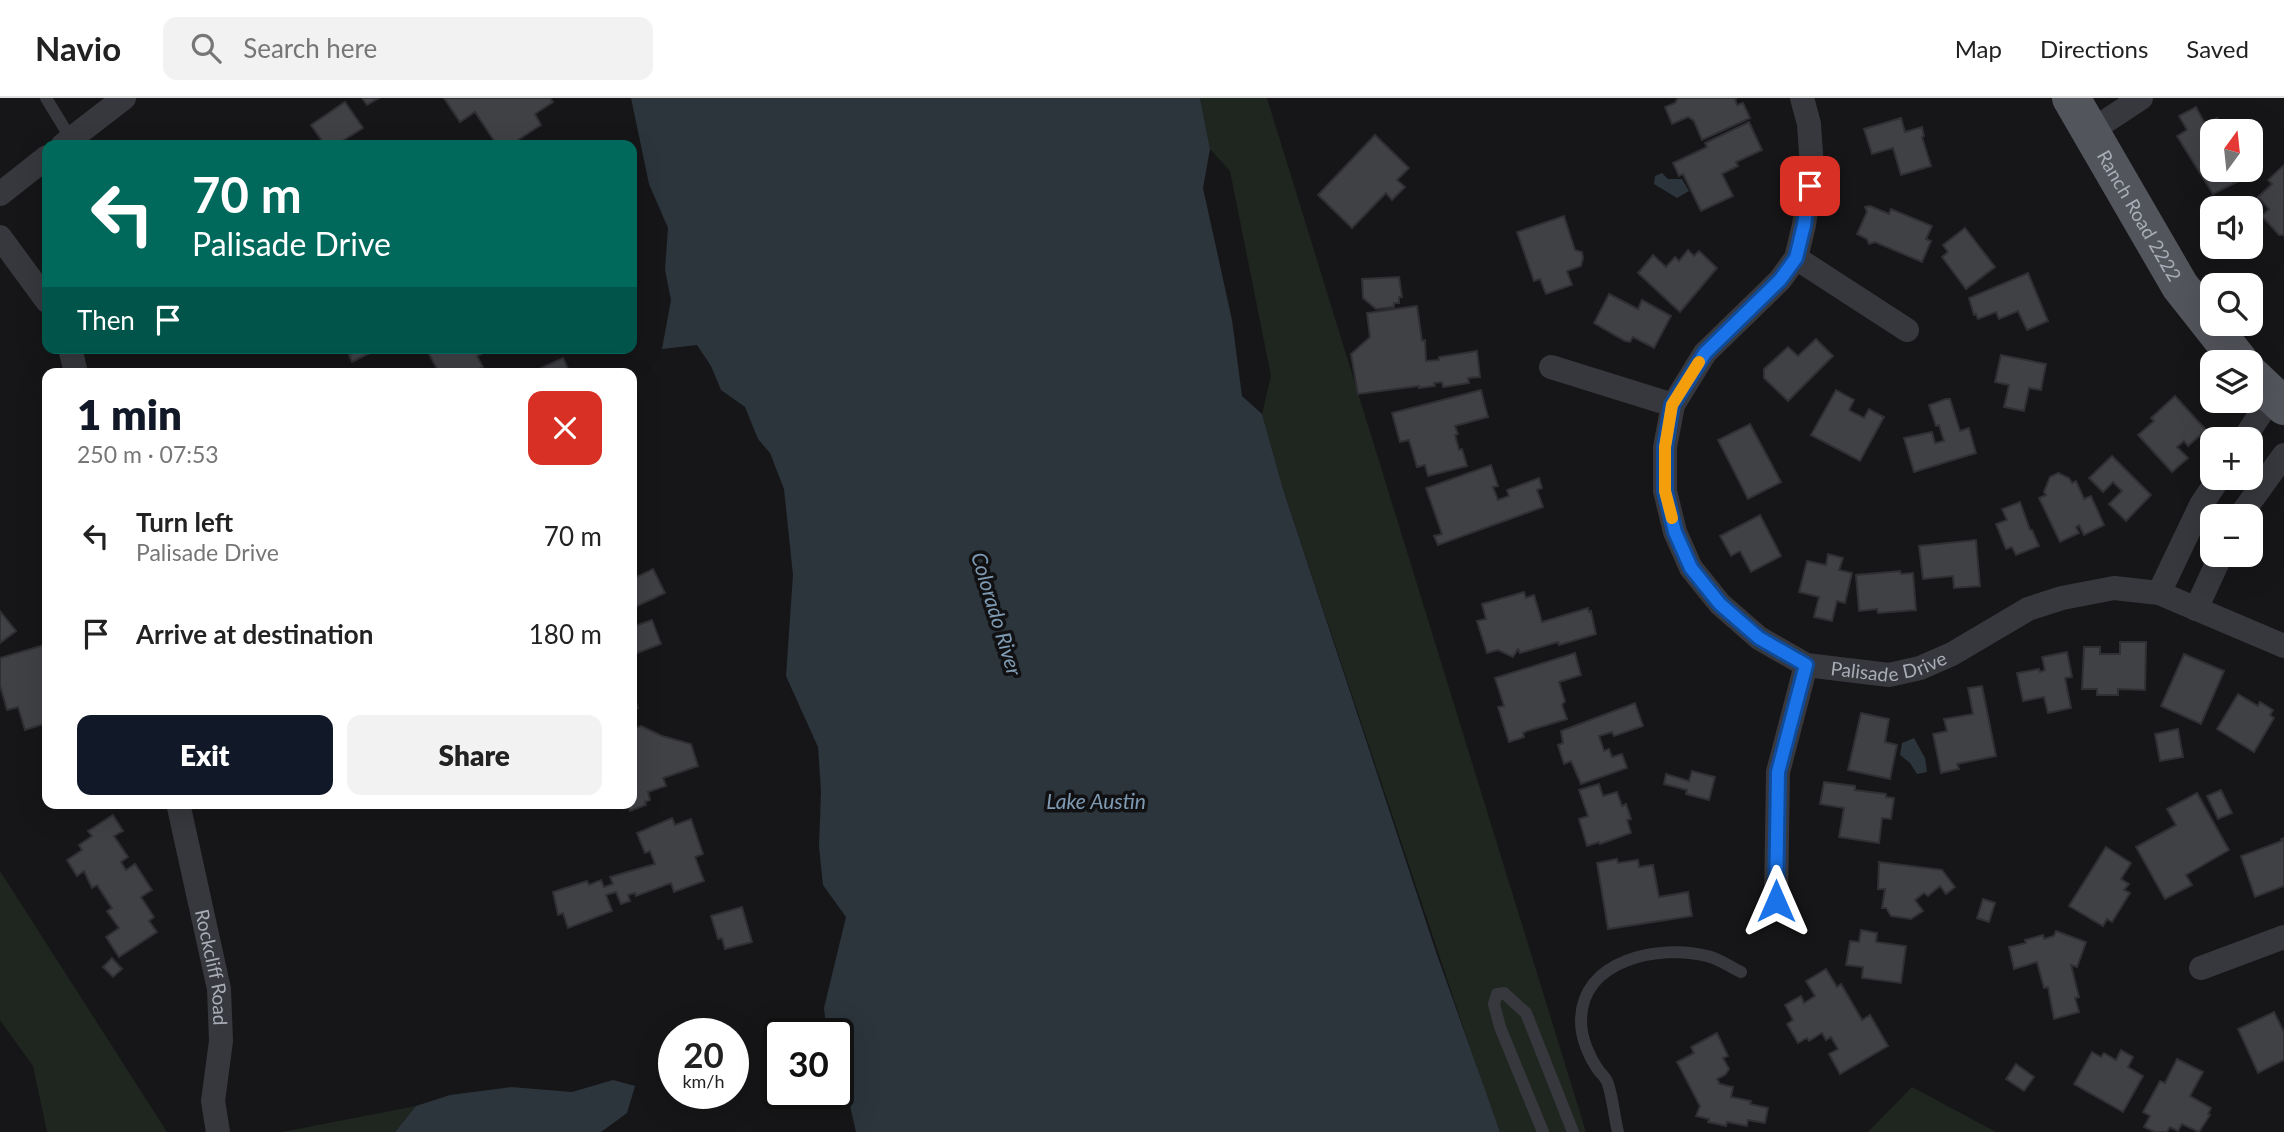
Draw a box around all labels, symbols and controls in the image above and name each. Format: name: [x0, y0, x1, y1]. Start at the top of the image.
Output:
search box: [163, 17, 653, 80]
text: Navio: [35, 28, 121, 68]
icon: search: [187, 29, 225, 67]
text: Search here: [243, 32, 377, 64]
text: Map: [1955, 34, 2002, 63]
text: Directions: [2040, 34, 2148, 63]
text: Saved: [2186, 34, 2249, 63]
north arrow: [2200, 119, 2263, 182]
map controls: [2200, 119, 2263, 567]
street label: Ranch Road 2222: [2093, 146, 2187, 285]
pin: [1780, 156, 1840, 216]
text: 70 m: [192, 165, 302, 223]
icon: arrive: [1791, 167, 1829, 205]
icon: left: [77, 168, 168, 259]
button: sound: [2200, 196, 2263, 259]
text: Palisade Drive: [192, 224, 391, 263]
button: search: [2200, 273, 2263, 336]
icon: arrive: [149, 301, 187, 339]
text: Then: [77, 304, 135, 336]
button: layers: [2200, 350, 2263, 413]
text: 1 min: [77, 389, 182, 439]
button: close: [528, 391, 602, 465]
button: +: [2200, 427, 2263, 490]
text: 250 m · 07:53: [77, 440, 219, 468]
button: −: [2200, 504, 2263, 567]
text: Turn left: [136, 506, 233, 538]
icon: left: [77, 517, 115, 555]
text: 70 m: [544, 520, 602, 552]
text: Palisade Drive: [136, 538, 279, 566]
water label: Colorado River: [967, 549, 1028, 679]
icon: arrive: [77, 615, 115, 653]
text: Arrive at destination: [136, 618, 373, 650]
text: 180 m: [529, 618, 602, 650]
street label: Palisade Drive: [1829, 646, 1950, 686]
button: Exit: [77, 715, 333, 795]
button: Share: [347, 715, 602, 795]
water label: Lake Austin: [1046, 788, 1146, 813]
position arrow: [1739, 864, 1813, 938]
street label: Rockcliff Road: [191, 907, 232, 1026]
speed limit sign: 30: [763, 1018, 854, 1109]
text: 20: [683, 1033, 724, 1075]
text: km/h: [682, 1070, 725, 1092]

